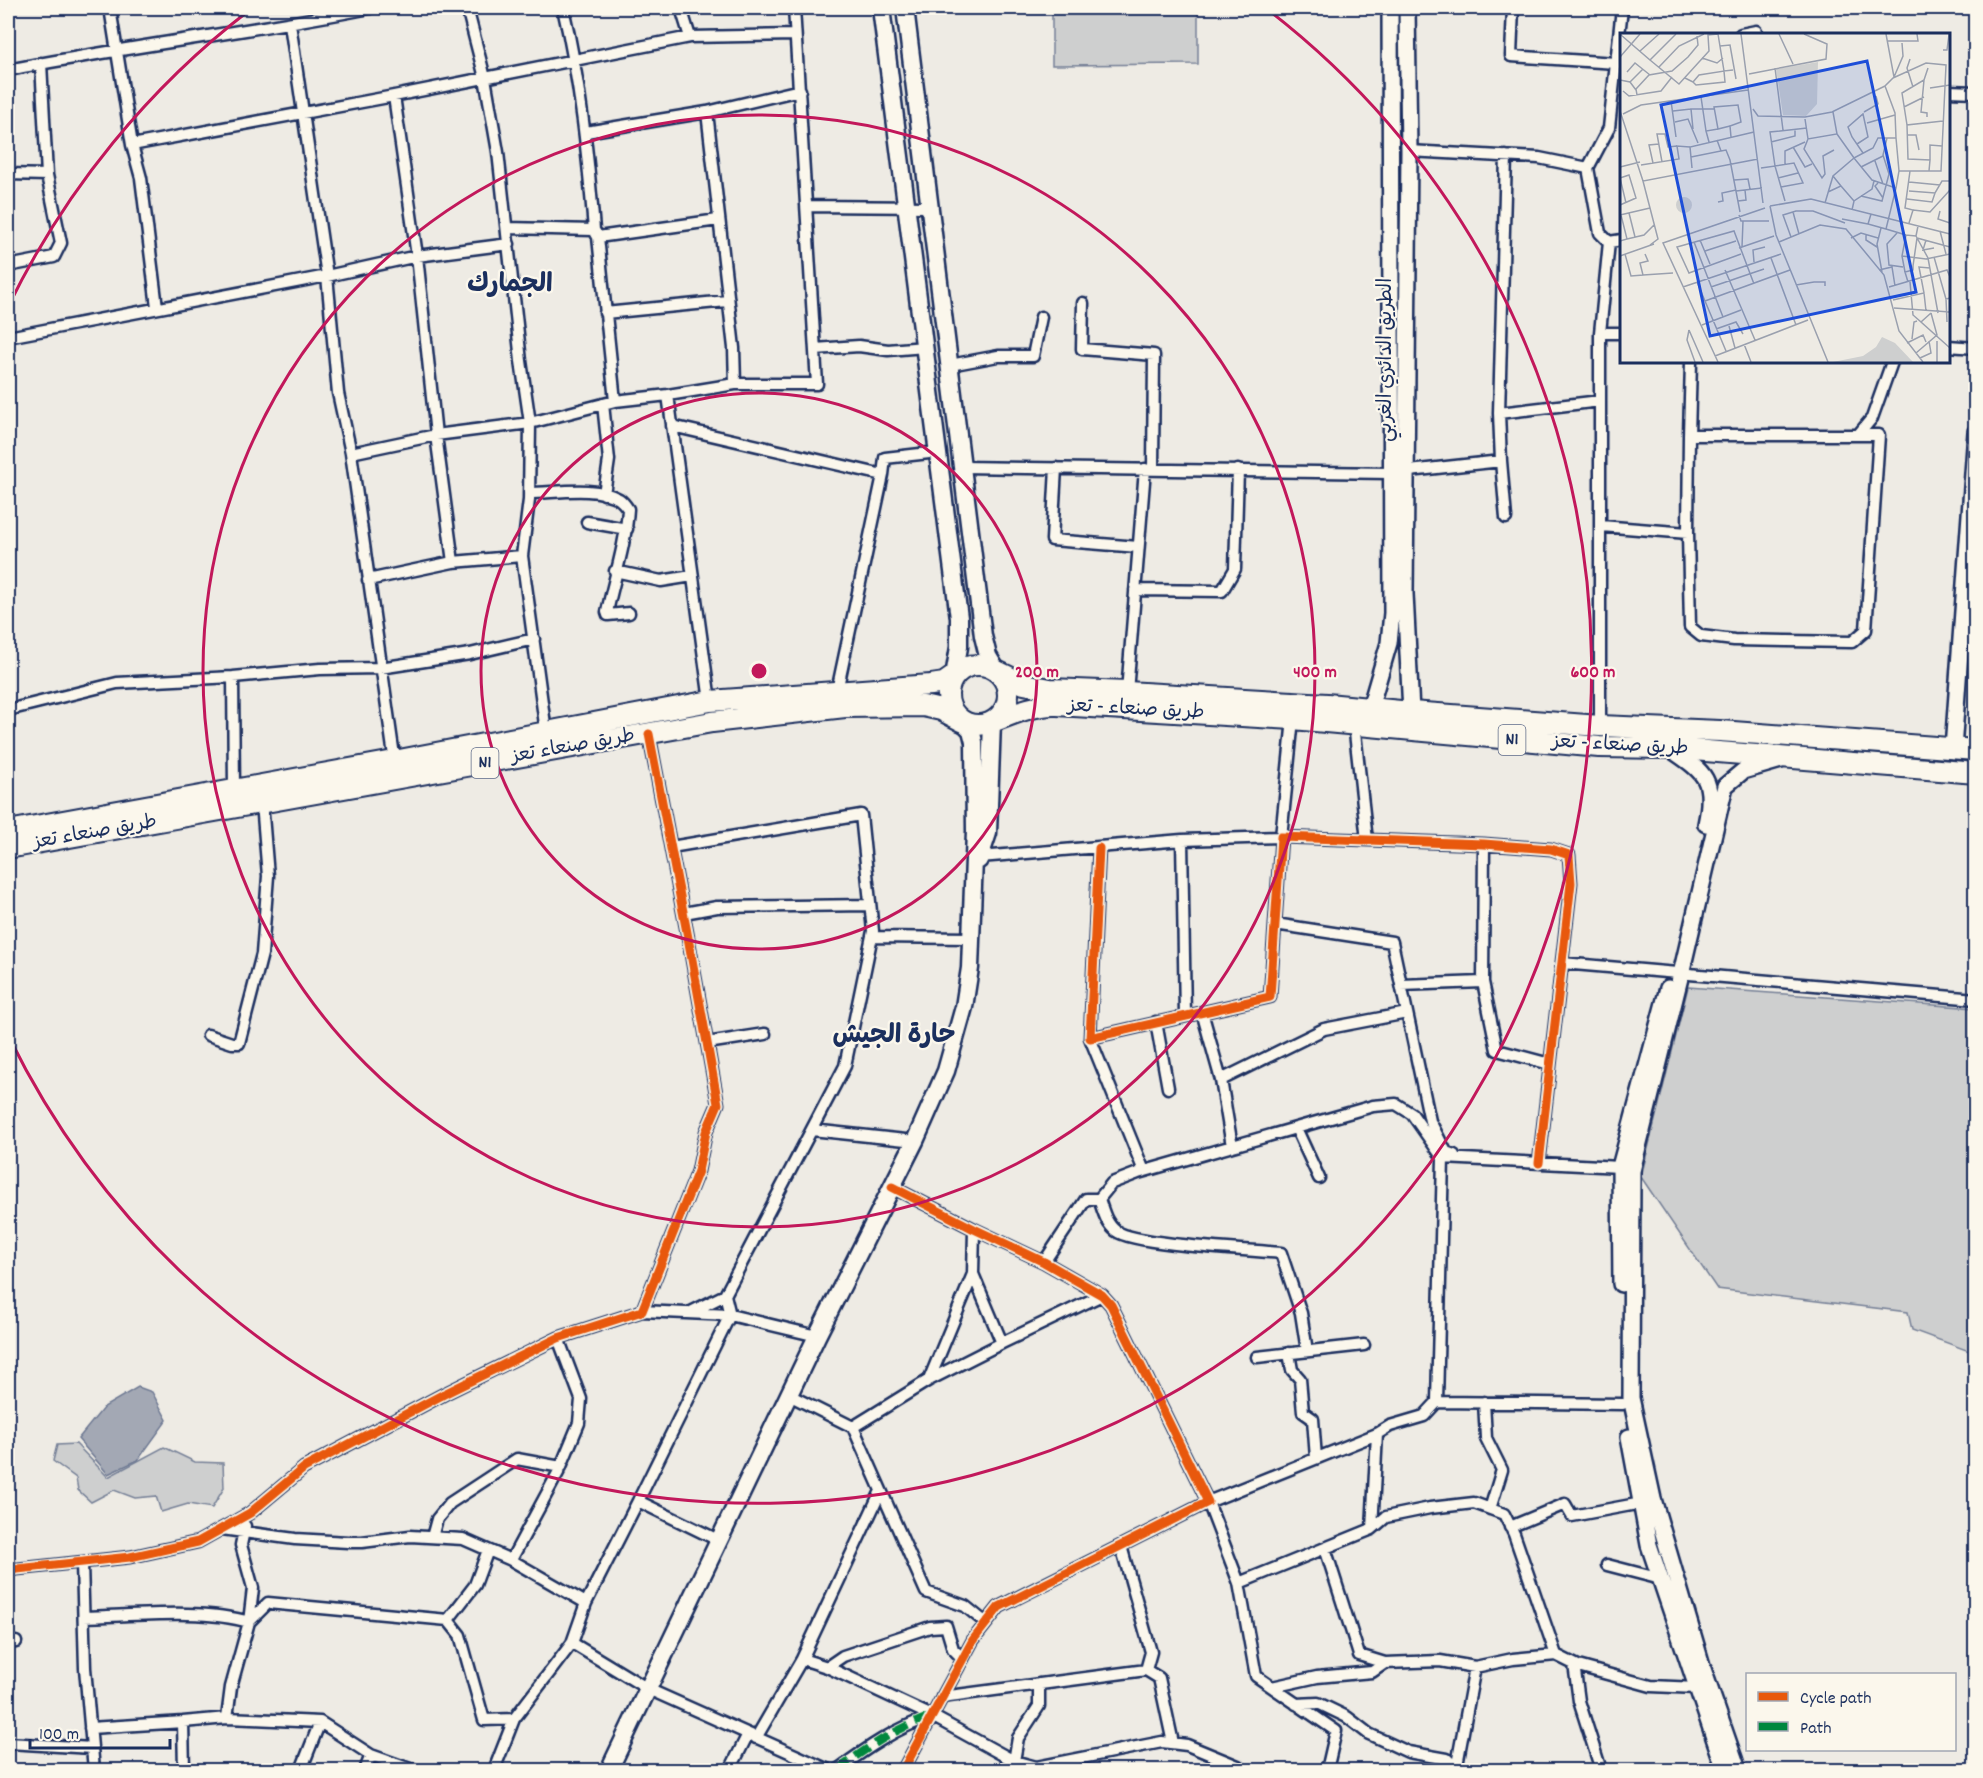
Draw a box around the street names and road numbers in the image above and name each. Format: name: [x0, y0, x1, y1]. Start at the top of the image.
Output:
street label: الطريق الدائري الغربي: [1373, 278, 1402, 442]
street label: طريق صنعاء - تعز: [1065, 692, 1205, 728]
street label: طريق صنعاء تعز: [507, 722, 637, 772]
road number: N1: [1498, 725, 1526, 755]
street label: طريق صنعاء - تعز: [1549, 728, 1689, 764]
road number: N1: [472, 748, 498, 778]
street label: طريق صنعاء تعز: [29, 808, 159, 858]

